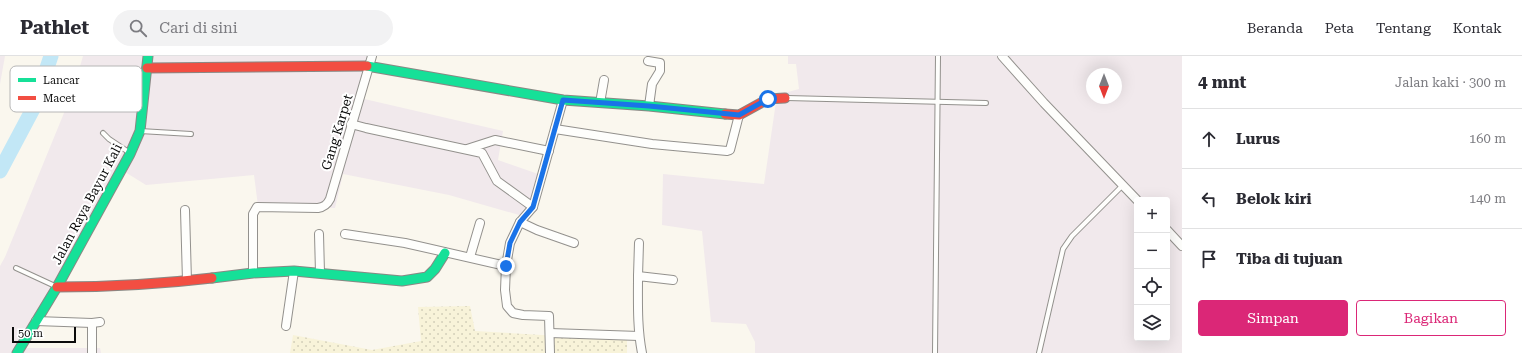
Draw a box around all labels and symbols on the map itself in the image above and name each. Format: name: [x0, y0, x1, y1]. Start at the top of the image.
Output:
legend: [10, 66, 142, 112]
north arrow: [1086, 68, 1122, 104]
text: Lancar: [43, 74, 80, 87]
route start: [759, 90, 777, 108]
text: Macet: [43, 92, 76, 105]
street label: Gang Karpet: [318, 92, 356, 172]
street label: Jalan Raya Bayur Kali: [49, 141, 125, 267]
route end: [497, 257, 515, 275]
scale bar: [12, 325, 76, 344]

